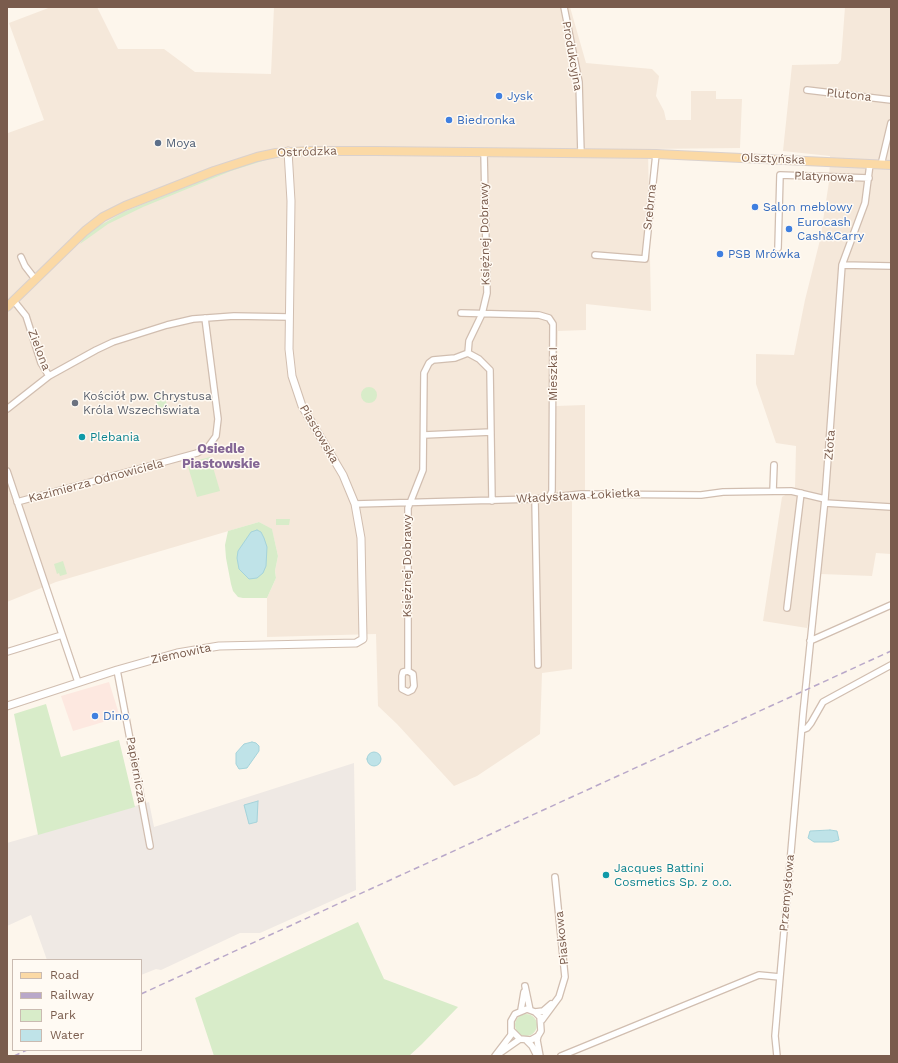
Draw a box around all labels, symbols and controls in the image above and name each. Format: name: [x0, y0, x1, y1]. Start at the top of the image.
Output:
street label: Produkcyjna: [559, 20, 585, 92]
street label: Plutona: [826, 85, 872, 105]
place label: Jysk: [507, 89, 533, 103]
marker: Jysk: [494, 91, 504, 101]
place label: Biedronka: [457, 113, 515, 127]
marker: Biedronka: [444, 115, 454, 125]
place label: Moya: [166, 136, 196, 150]
marker: Moya: [153, 138, 163, 148]
street label: Ostródzka: [277, 144, 337, 160]
street label: Olsztyńska: [741, 151, 805, 167]
street label: Platynowa: [794, 169, 854, 185]
street label: Księżnej Dobrawy: [477, 182, 493, 286]
street label: Srebrna: [640, 183, 660, 231]
place label: Salon meblowy: [763, 200, 853, 214]
marker: Salon meblowy: [750, 202, 760, 212]
place label: Eurocash Cash&Carry: [797, 215, 864, 243]
marker: Eurocash Cash&Carry: [784, 224, 794, 234]
place label: PSB Mrówka: [728, 247, 800, 261]
marker: PSB Mrówka: [715, 249, 725, 259]
street label: Zielona: [25, 327, 53, 373]
street label: Mieszka I: [546, 347, 560, 401]
place label: Kościół pw. Chrystusa Króla Wszechświata: [83, 389, 212, 417]
marker: Kościół pw. Chrystusa Króla Wszechświata: [70, 398, 80, 408]
street label: Piastowska: [296, 402, 342, 466]
street label: Złota: [821, 429, 839, 461]
place label: Plebania: [90, 430, 140, 444]
marker: Plebania: [77, 432, 87, 442]
district label: Osiedle Piastowskie: [182, 441, 260, 472]
street label: Kazimierza Odnowiciela: [27, 456, 165, 506]
street label: Władysława Łokietka: [516, 486, 640, 506]
street label: Księżnej Dobrawy: [400, 514, 414, 618]
street label: Ziemowita: [150, 641, 212, 667]
place label: Dino: [103, 709, 129, 723]
marker: Dino: [90, 711, 100, 721]
street label: Papiernicza: [123, 736, 149, 804]
street label: Przemysłowa: [776, 854, 798, 932]
place label: Jacques Battini Cosmetics Sp. z o.o.: [614, 861, 732, 889]
marker: Jacques Battini Cosmetics Sp. z o.o.: [601, 870, 611, 880]
street label: Piaskowa: [552, 910, 572, 966]
legend: [12, 959, 142, 1051]
text: Road: [50, 968, 79, 982]
text: Railway: [50, 988, 94, 1002]
text: Park: [50, 1008, 76, 1022]
text: Water: [50, 1028, 84, 1042]

